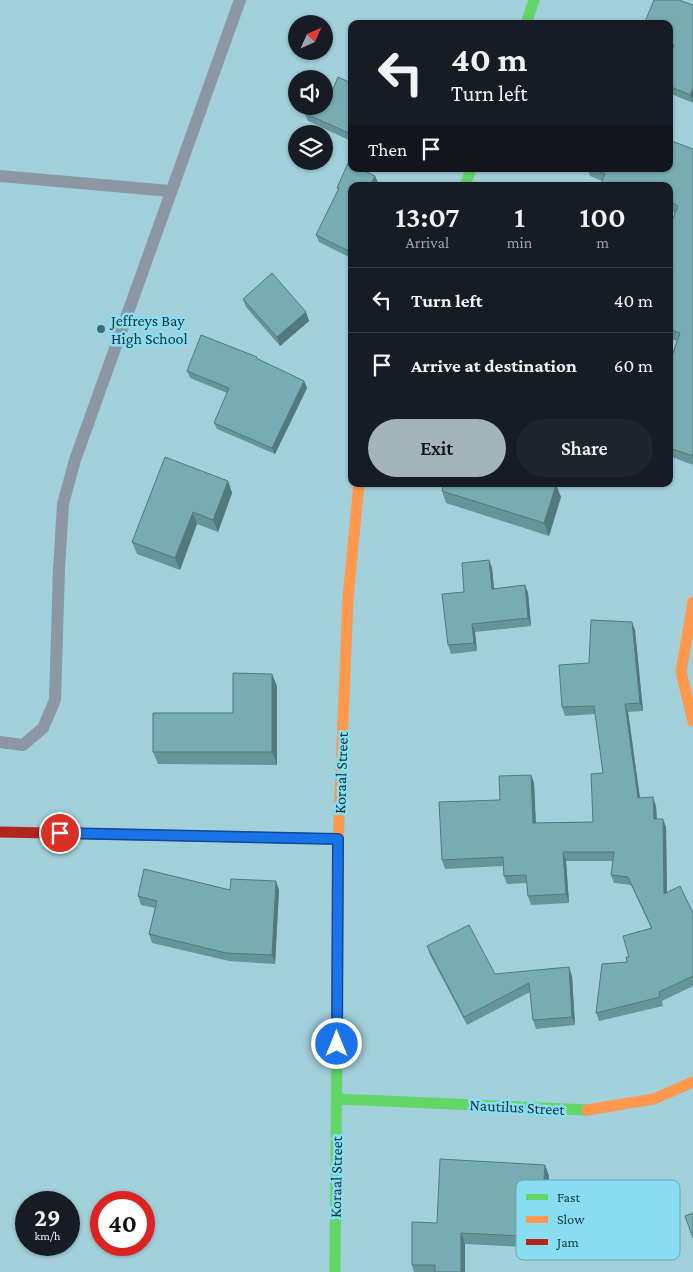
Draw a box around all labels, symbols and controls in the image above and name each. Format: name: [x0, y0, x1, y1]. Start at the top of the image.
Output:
north arrow: [288, 15, 332, 60]
map controls: [288, 15, 333, 170]
icon: left: [368, 40, 433, 105]
text: 40 m: [451, 40, 528, 79]
button: sound: [288, 70, 333, 115]
text: Turn left: [451, 81, 528, 106]
button: layers: [288, 125, 333, 170]
icon: arrive: [417, 135, 445, 163]
text: Then: [368, 139, 407, 160]
text: 13:07: [395, 200, 459, 233]
text: 1: [514, 200, 525, 233]
text: 100: [580, 200, 626, 233]
text: Arrival: [406, 234, 449, 251]
text: min: [507, 234, 532, 251]
text: m: [596, 234, 609, 251]
icon: left: [368, 286, 396, 314]
text: Turn left: [411, 290, 483, 311]
text: 40 m: [614, 290, 653, 311]
place label: Jeffreys Bay High School: [109, 312, 188, 348]
marker: Jeffreys Bay High School: [95, 323, 107, 335]
icon: arrive: [368, 351, 396, 379]
text: Arrive at destination: [411, 355, 577, 376]
text: 60 m: [614, 355, 653, 376]
button: Exit: [368, 419, 506, 477]
button: Share: [516, 419, 653, 477]
street label: Koraal Street: [331, 731, 351, 814]
pin: [39, 812, 81, 854]
icon: arrive: [46, 819, 74, 847]
position arrow: [310, 1017, 362, 1069]
street label: Nautilus Street: [469, 1096, 566, 1118]
street label: Koraal Street: [327, 1135, 345, 1218]
legend: [516, 1180, 680, 1260]
text: Fast: [557, 1189, 581, 1205]
speed limit sign: 40: [90, 1191, 155, 1256]
text: 29: [34, 1204, 61, 1231]
text: Slow: [557, 1211, 585, 1227]
text: km/h: [35, 1229, 60, 1243]
text: Jam: [555, 1234, 579, 1250]

